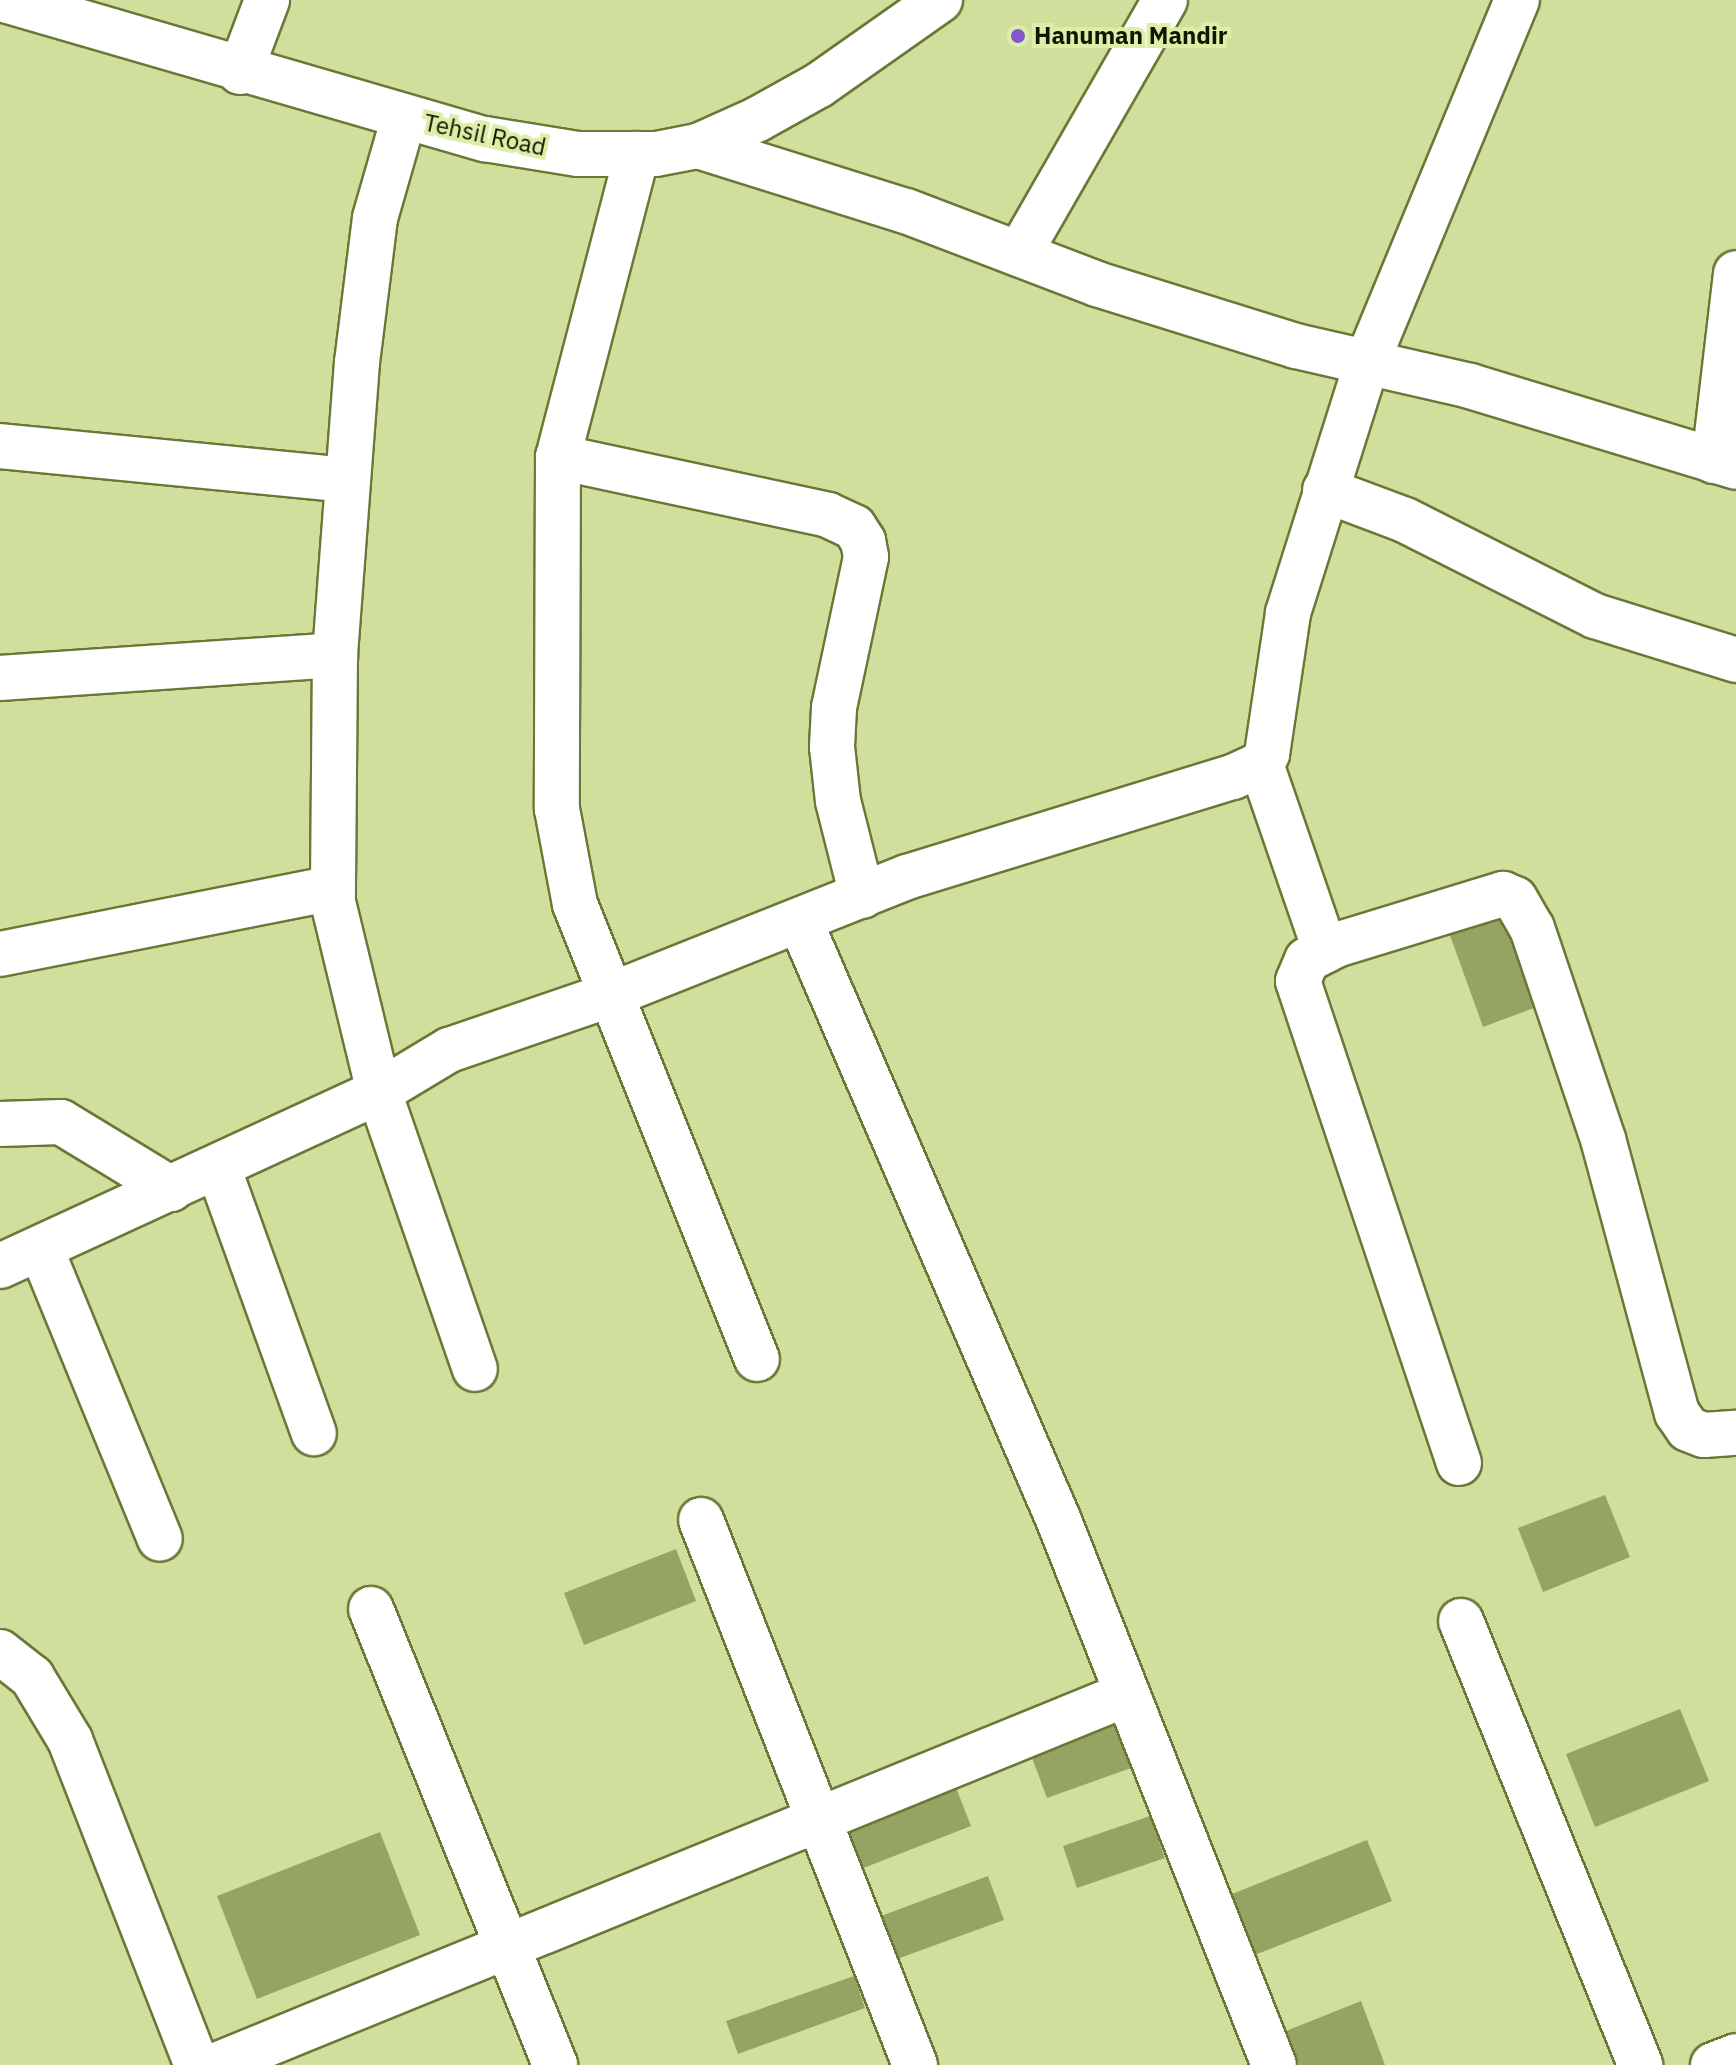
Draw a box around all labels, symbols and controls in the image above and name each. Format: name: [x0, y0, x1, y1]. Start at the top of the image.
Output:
place label: Hanuman Mandir: [1034, 22, 1227, 50]
marker: Hanuman Mandir: [1009, 27, 1027, 45]
street label: Tehsil Road: [421, 108, 549, 162]

